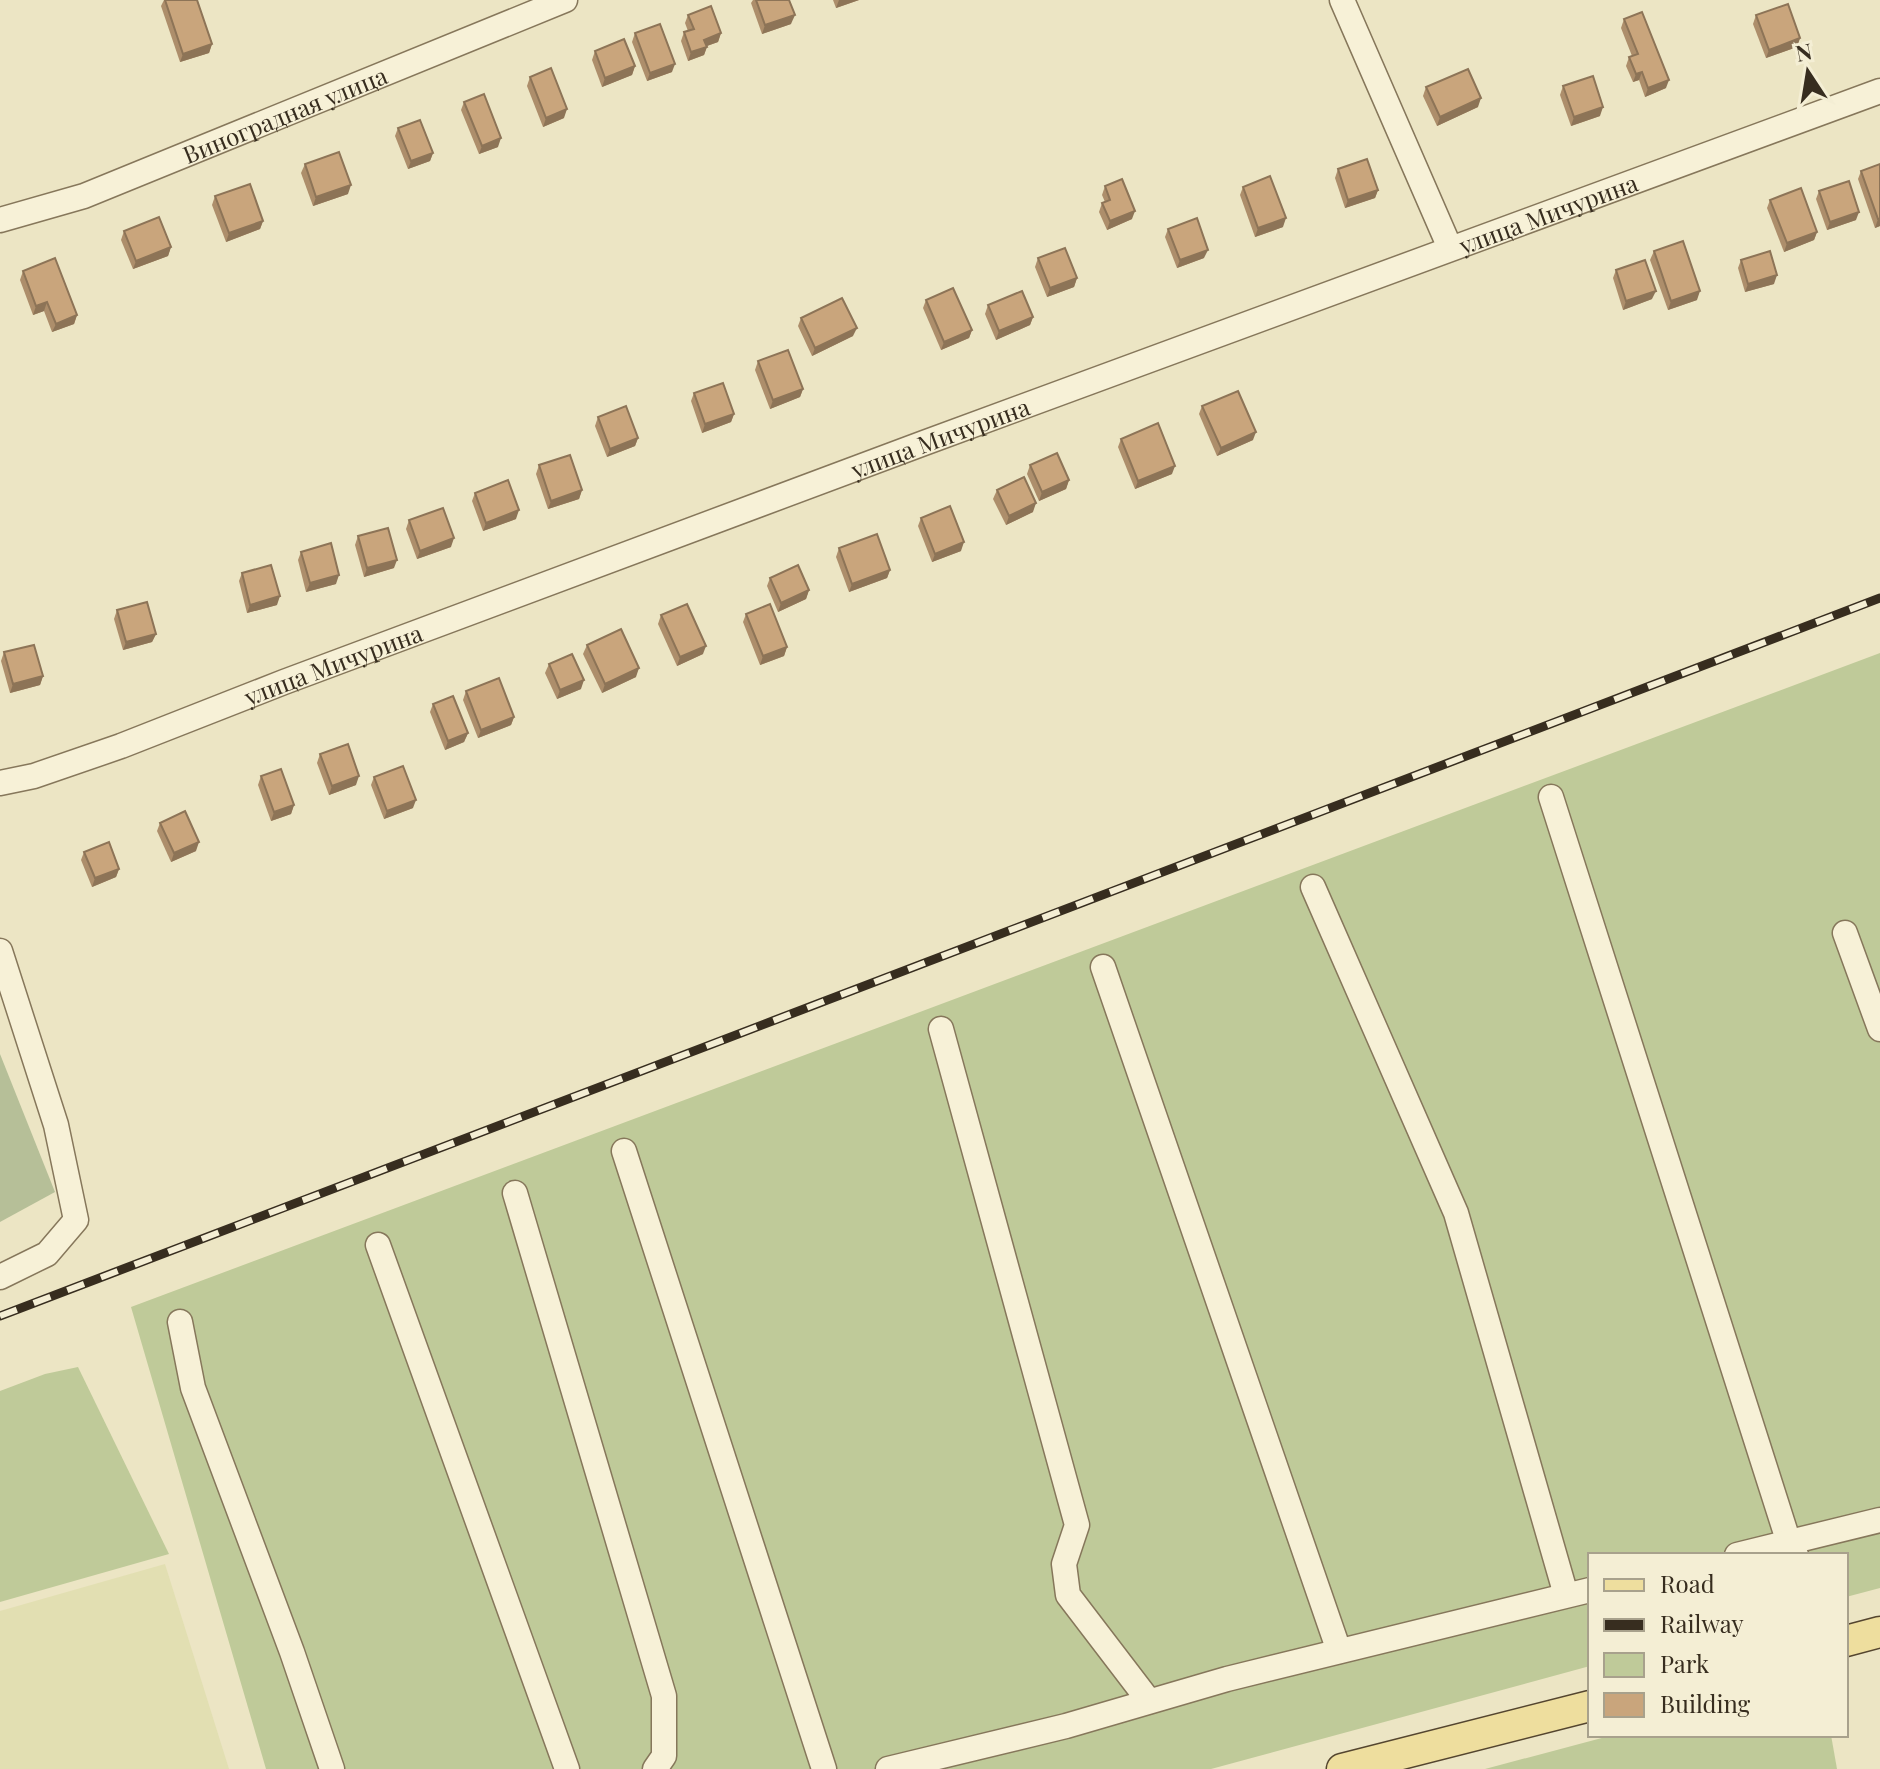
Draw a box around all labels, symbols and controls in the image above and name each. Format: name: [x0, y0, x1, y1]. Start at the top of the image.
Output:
north arrow: [1768, 32, 1848, 112]
text: N: [1793, 35, 1815, 68]
street label: Виноградная улица: [178, 58, 392, 170]
street label: улица Мичурина: [1453, 166, 1642, 261]
street label: улица Мичурина: [845, 390, 1034, 485]
street label: улица Мичурина: [238, 616, 427, 713]
legend: [1588, 1553, 1848, 1737]
text: Road: [1660, 1567, 1715, 1599]
text: Railway: [1660, 1607, 1744, 1639]
text: Park: [1660, 1647, 1710, 1679]
text: Building: [1660, 1687, 1751, 1719]

